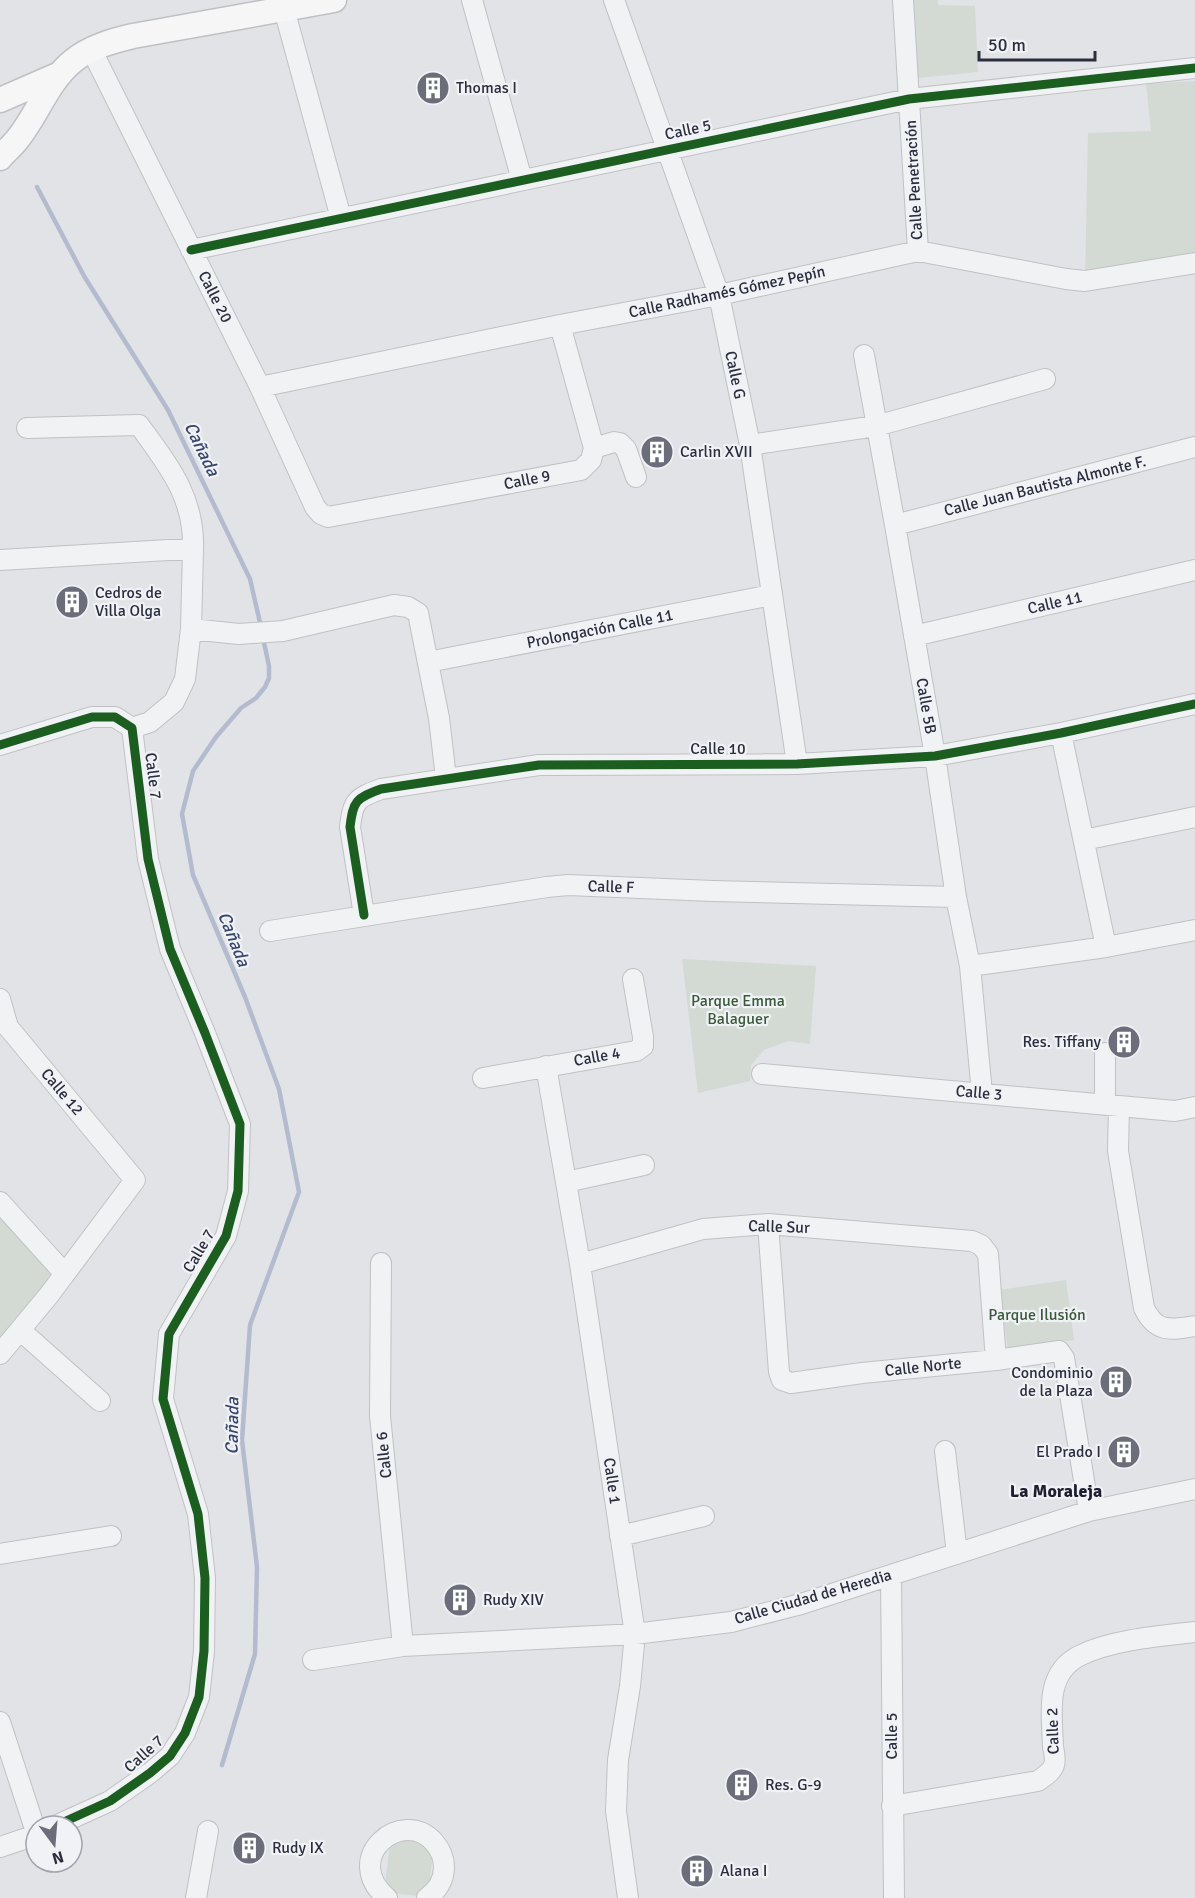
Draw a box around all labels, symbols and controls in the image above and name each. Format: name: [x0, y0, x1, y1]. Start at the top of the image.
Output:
scale bar: [979, 24, 1094, 62]
text: 50 m: [988, 34, 1026, 56]
building icon: Thomas I: [415, 70, 451, 106]
place label: Thomas I: [456, 78, 517, 98]
street label: Calle 5: [663, 115, 713, 145]
street label: Calle Penetración: [901, 119, 927, 241]
street label: Calle Radhamés Gómez Pepín: [627, 261, 827, 323]
street label: Calle 20: [193, 268, 237, 326]
street label: Calle G: [720, 349, 750, 401]
water label: Cañada: [180, 418, 225, 480]
building icon: Carlin XVII: [639, 434, 675, 470]
place label: Carlin XVII: [680, 442, 753, 462]
street label: Calle Juan Bautista Almonte F.: [942, 451, 1148, 521]
street label: Calle 9: [502, 466, 552, 494]
place label: Cedros de Villa Olga: [95, 583, 162, 621]
building icon: Cedros de Villa Olga: [54, 584, 90, 620]
street label: Calle 11: [1026, 587, 1084, 619]
street label: Prolongación Calle 11: [525, 605, 675, 653]
street label: Calle 5B: [911, 676, 941, 736]
street label: Calle 10: [690, 739, 746, 759]
street label: Calle 7: [140, 752, 166, 800]
street label: Calle F: [587, 876, 635, 898]
water label: Cañada: [213, 908, 255, 971]
park label: Parque Emma Balaguer: [691, 991, 785, 1029]
building icon: Res. Tiffany: [1106, 1024, 1142, 1060]
place label: Res. Tiffany: [1022, 1032, 1102, 1052]
street label: Calle 4: [572, 1043, 622, 1071]
street label: Calle 12: [36, 1064, 88, 1120]
street label: Calle 3: [955, 1081, 1003, 1105]
street label: Calle Sur: [748, 1216, 810, 1238]
street label: Calle 7: [179, 1226, 219, 1276]
park label: Parque Ilusión: [988, 1305, 1086, 1325]
street label: Calle Norte: [884, 1353, 962, 1381]
place label: Condominio de la Plaza: [1011, 1363, 1093, 1401]
building icon: Condominio de la Plaza: [1098, 1364, 1134, 1400]
water label: Cañada: [221, 1396, 244, 1455]
street label: Calle 6: [372, 1431, 396, 1479]
building icon: El Prado I: [1106, 1434, 1142, 1470]
place label: El Prado I: [1036, 1442, 1101, 1462]
street label: Calle 1: [599, 1456, 625, 1506]
district label: La Moraleja: [1010, 1480, 1102, 1502]
street label: Calle Ciudad de Heredia: [732, 1565, 894, 1629]
building icon: Rudy XIV: [442, 1582, 478, 1618]
place label: Rudy XIV: [483, 1590, 544, 1610]
street label: Calle 2: [1042, 1707, 1064, 1755]
street label: Calle 5: [882, 1713, 902, 1759]
street label: Calle 7: [120, 1731, 168, 1777]
building icon: Res. G-9: [724, 1767, 760, 1803]
place label: Res. G-9: [765, 1775, 822, 1795]
north arrow: [24, 1814, 84, 1874]
building icon: Rudy IX: [231, 1830, 267, 1866]
place label: Rudy IX: [272, 1838, 324, 1858]
text: N: [50, 1846, 66, 1869]
building icon: Alana I: [679, 1853, 715, 1889]
place label: Alana I: [720, 1861, 768, 1881]

